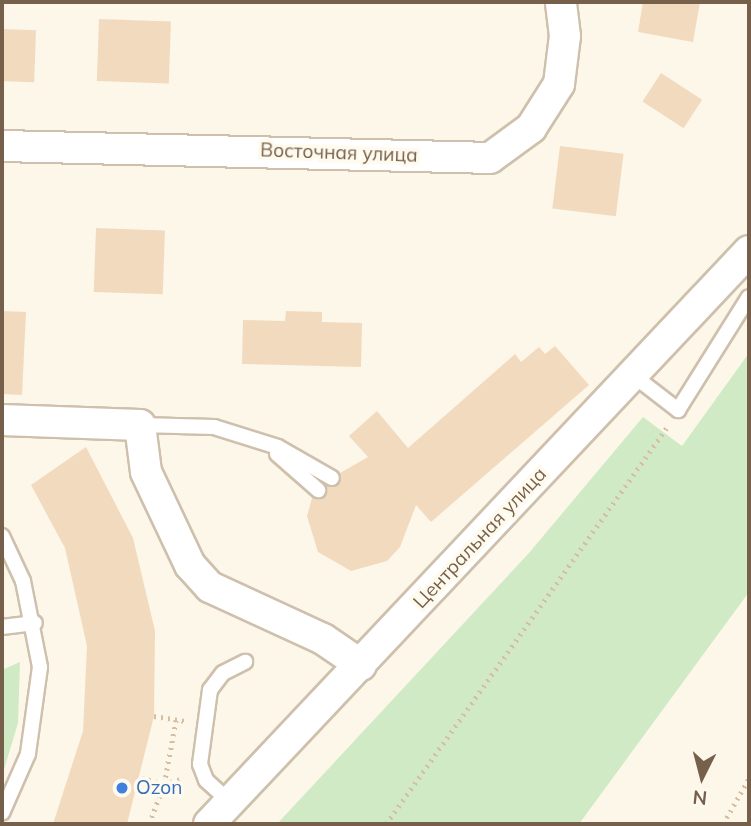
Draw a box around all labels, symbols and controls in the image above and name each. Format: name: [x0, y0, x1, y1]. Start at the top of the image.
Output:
street label: Восточная улица: [260, 139, 418, 167]
street label: Центральная улица: [409, 463, 551, 613]
north arrow: [667, 742, 737, 812]
place label: Ozon: [136, 777, 182, 799]
marker: Ozon: [114, 780, 130, 796]
text: N: [691, 785, 708, 811]

